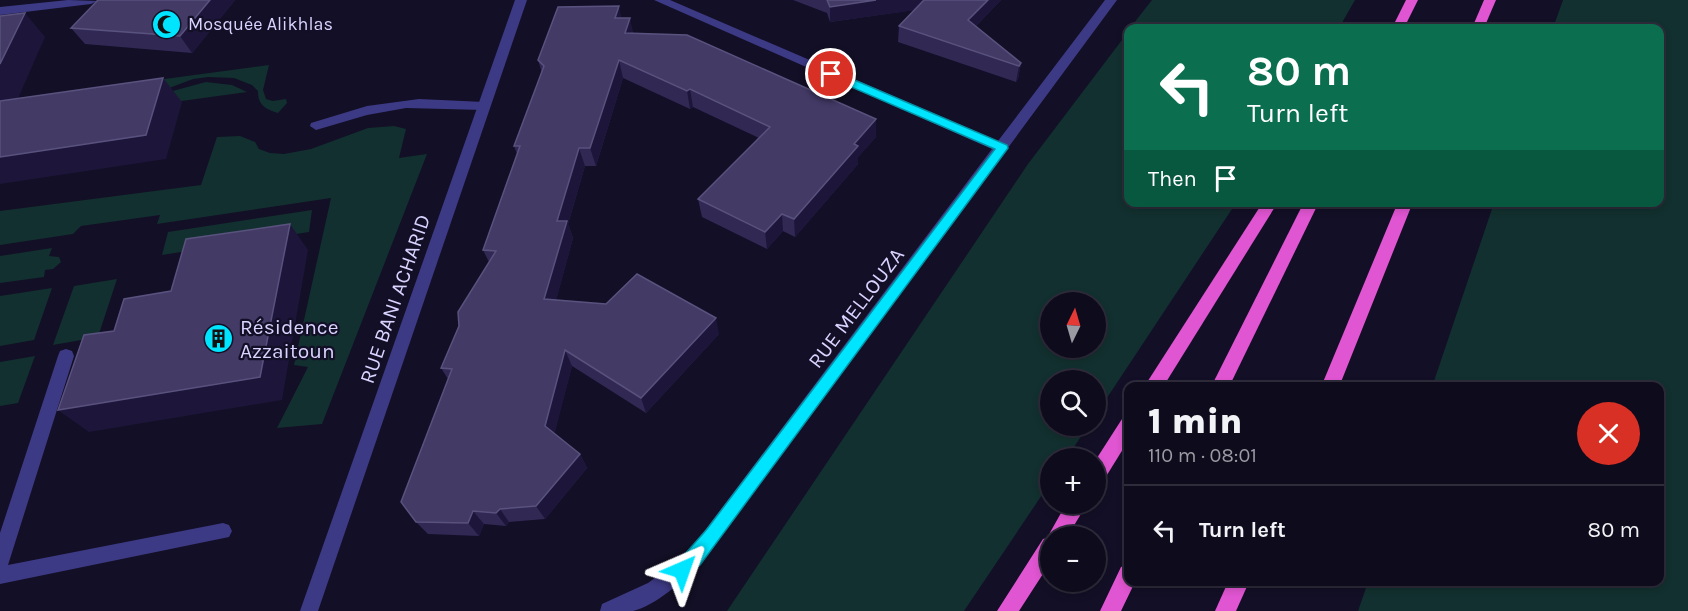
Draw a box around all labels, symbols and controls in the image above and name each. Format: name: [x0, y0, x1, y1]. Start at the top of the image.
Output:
mosque icon: Mosquée Alikhlas: [151, 8, 183, 40]
place label: Mosquée Alikhlas: [188, 13, 333, 35]
text: 80 m: [1247, 46, 1351, 96]
pin: [805, 48, 856, 99]
icon: left: [1148, 48, 1226, 126]
icon: arrive: [814, 57, 847, 90]
text: Turn left: [1247, 97, 1348, 129]
icon: arrive: [1209, 162, 1242, 195]
text: Then: [1148, 166, 1197, 192]
street label: RUE BANI ACHARID: [355, 211, 435, 387]
street label: RUE MELLOUZA: [803, 243, 909, 373]
north arrow: [1040, 292, 1106, 358]
map controls: [1040, 292, 1106, 592]
place label: Résidence Azzaitoun: [240, 315, 338, 363]
building icon: Résidence Azzaitoun: [203, 323, 235, 355]
button: search: [1040, 370, 1106, 436]
text: 1 min: [1148, 400, 1242, 442]
button: close: [1577, 402, 1640, 465]
text: 110 m · 08:01: [1148, 444, 1257, 467]
button: +: [1040, 448, 1106, 514]
icon: left: [1148, 514, 1181, 547]
text: Turn left: [1199, 517, 1286, 543]
text: 80 m: [1588, 517, 1640, 543]
button: −: [1040, 526, 1106, 592]
position arrow: [650, 538, 714, 602]

